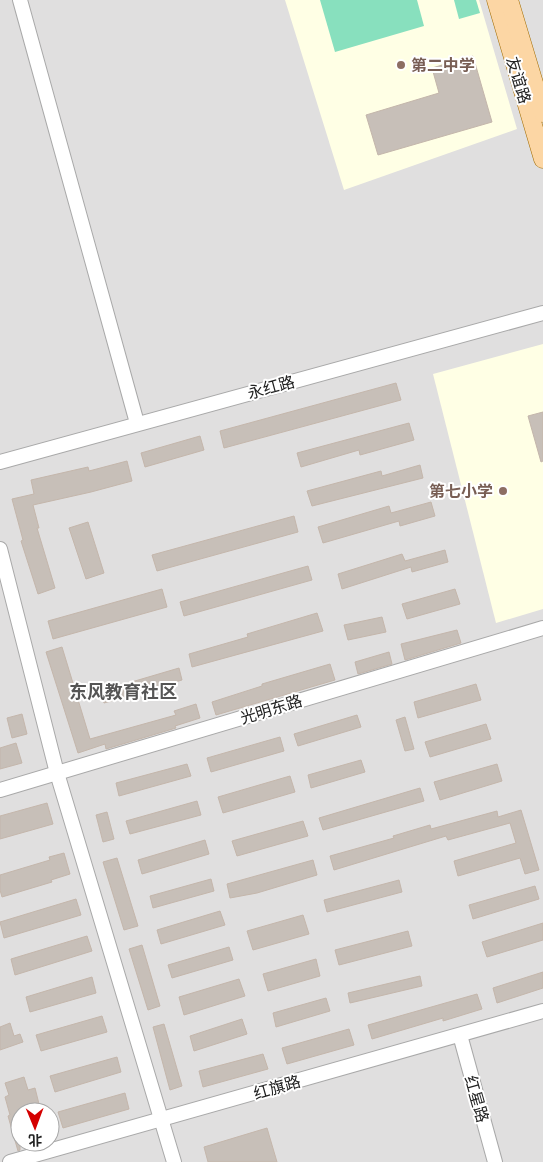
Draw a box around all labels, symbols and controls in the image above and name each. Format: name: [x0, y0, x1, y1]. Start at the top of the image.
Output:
street label: 友谊路: [502, 54, 535, 106]
place label: 第二中学: [411, 56, 475, 75]
marker: 第二中学: [395, 59, 407, 71]
street label: 永红路: [245, 372, 297, 403]
place label: 第七小学: [429, 482, 493, 501]
marker: 第七小学: [497, 485, 509, 497]
district label: 东风教育社区: [69, 681, 177, 703]
street label: 光明东路: [238, 691, 305, 728]
street label: 红旗路: [251, 1072, 303, 1103]
street label: 红星路: [461, 1073, 492, 1125]
north arrow: [10, 1102, 60, 1152]
text: 北: [28, 1131, 42, 1148]

